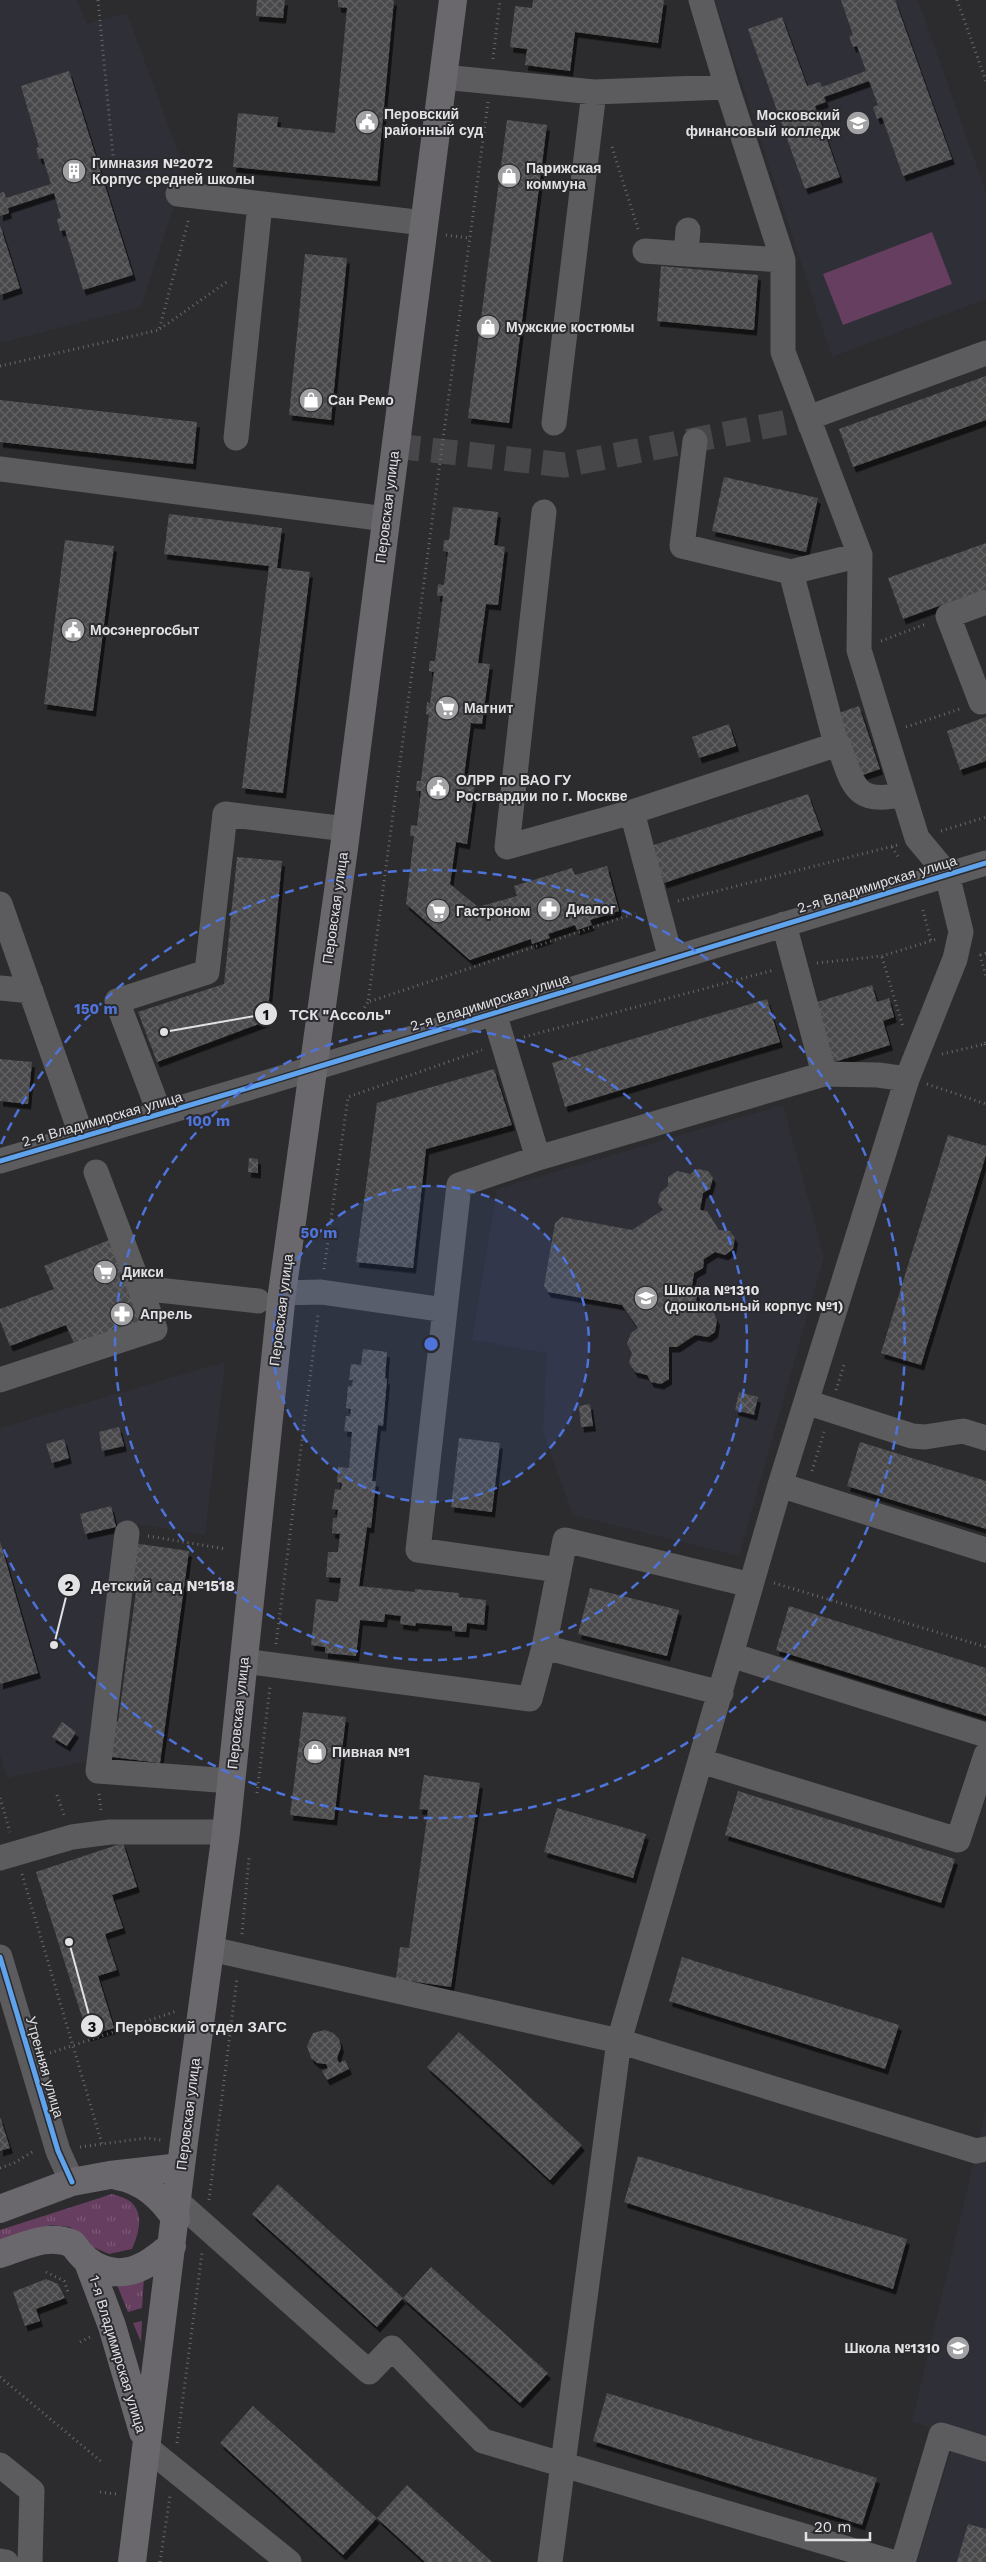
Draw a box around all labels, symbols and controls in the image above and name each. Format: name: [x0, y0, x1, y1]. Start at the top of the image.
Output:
place label: Перовский районный суд: [384, 106, 483, 138]
place label: Московский финансовый колледж: [686, 107, 841, 139]
public building icon: Перовский районный суд: [354, 109, 380, 135]
school or university icon: Московский финансовый колледж: [845, 110, 871, 136]
place label: Гимназия №2072 Корпус средней школы: [92, 155, 255, 187]
building icon: Гимназия №2072 Корпус средней школы: [61, 158, 87, 184]
place label: Парижская коммуна: [526, 160, 602, 192]
shop icon: Парижская коммуна: [496, 163, 522, 189]
shop icon: Мужские костюмы: [475, 314, 501, 340]
place label: Мужские костюмы: [506, 319, 634, 335]
shop icon: Сан Ремо: [298, 387, 324, 413]
place label: Сан Ремо: [328, 392, 394, 408]
street label: Перовская улица: [372, 450, 402, 564]
public building icon: Мосэнергосбыт: [60, 617, 86, 643]
place label: Мосэнергосбыт: [90, 622, 200, 638]
supermarket icon: Магнит: [434, 695, 460, 721]
place label: Магнит: [464, 700, 514, 716]
place label: ОЛРР по ВАО ГУ Росгвардии по г. Москве: [456, 772, 628, 804]
public building icon: ОЛРР по ВАО ГУ Росгвардии по г. Москве: [425, 775, 451, 801]
street label: Перовская улица: [319, 851, 351, 965]
street label: 2-я Владимирская улица: [795, 852, 959, 916]
pharmacy icon: Диалог: [536, 896, 562, 922]
supermarket icon: Гастроном: [425, 898, 451, 924]
place label: Диалог: [566, 901, 616, 917]
place label: Гастроном: [456, 903, 530, 919]
street label: 2-я Владимирская улица: [408, 970, 572, 1034]
callout: ТСК "Ассоль": [254, 999, 401, 1029]
text: 150 m: [74, 1000, 118, 1018]
text: 1: [263, 1006, 269, 1024]
text: ТСК "Ассоль": [289, 1006, 391, 1024]
street label: 2-я Владимирская улица: [20, 1088, 184, 1150]
text: 100 m: [186, 1112, 230, 1130]
text: 50 m: [301, 1224, 337, 1242]
street label: Перовская улица: [266, 1253, 296, 1367]
supermarket icon: Дикси: [92, 1259, 118, 1285]
place label: Дикси: [122, 1264, 164, 1280]
place label: Школа №1310 (дошкольный корпус №1): [664, 1282, 844, 1314]
school or university icon: Школа №1310 (дошкольный корпус №1): [633, 1285, 659, 1311]
pharmacy icon: Апрель: [109, 1301, 135, 1327]
place label: Апрель: [140, 1306, 193, 1322]
centre of rings: [422, 1335, 440, 1353]
callout: Детский сад №1518: [56, 1570, 245, 1600]
text: 2: [65, 1577, 74, 1595]
text: Детский сад №1518: [91, 1577, 235, 1595]
street label: Перовская улица: [224, 1656, 252, 1770]
shop icon: Пивная №1: [302, 1739, 328, 1765]
place label: Пивная №1: [332, 1744, 410, 1760]
callout: Перовский отдел ЗАГС: [80, 2011, 297, 2041]
street label: Утренняя улица: [23, 2014, 67, 2120]
text: 3: [88, 2018, 97, 2036]
text: Перовский отдел ЗАГС: [115, 2018, 287, 2036]
street label: Перовская улица: [173, 2057, 203, 2171]
street label: 1-я Владимирская улица: [86, 2273, 150, 2435]
school or university icon: Школа №1310: [945, 2335, 971, 2361]
place label: Школа №1310: [845, 2340, 940, 2356]
scale bar: [806, 2510, 870, 2542]
text: 20 m: [814, 2518, 852, 2536]

